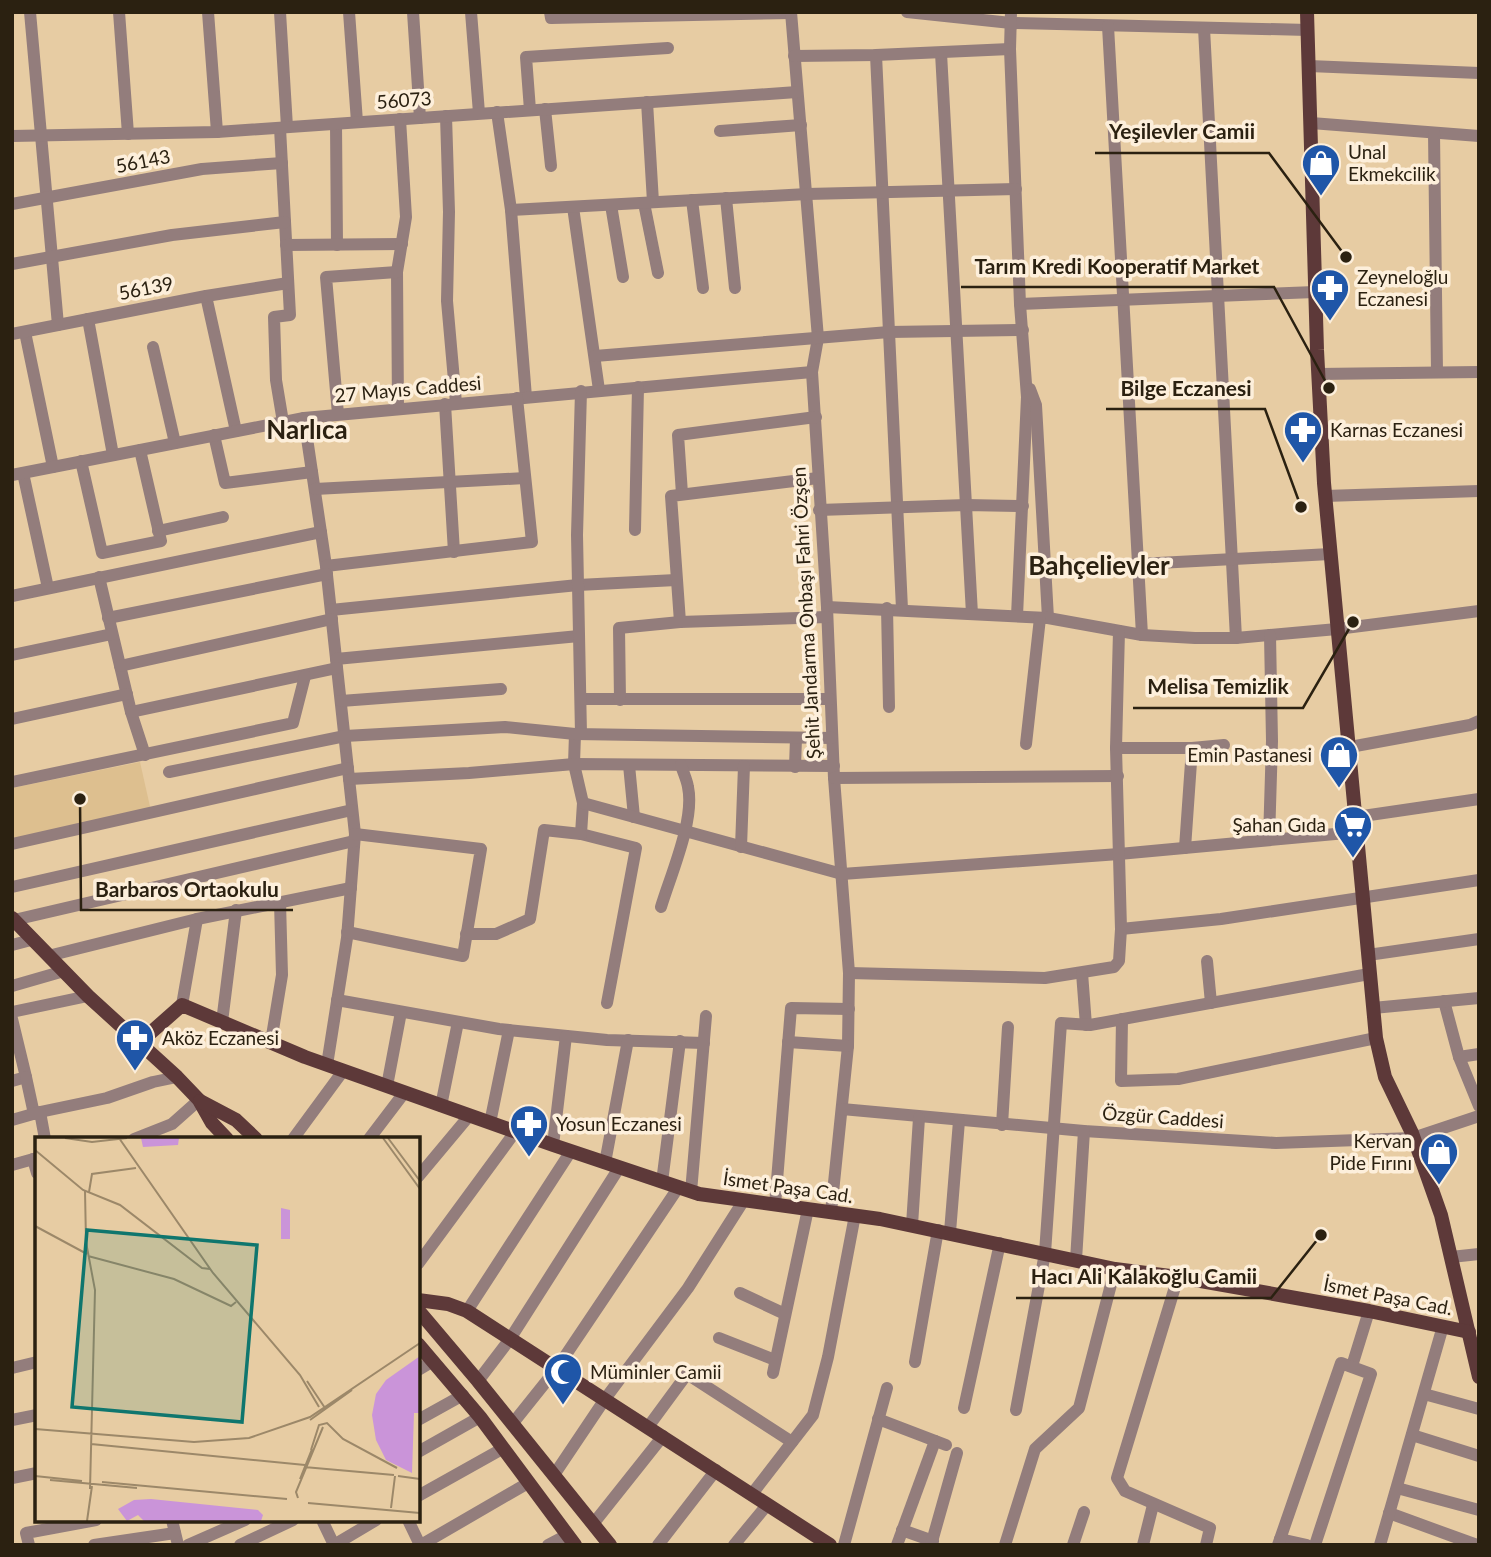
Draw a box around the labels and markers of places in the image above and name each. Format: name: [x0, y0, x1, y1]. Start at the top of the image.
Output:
callout: Yeşilevler Camii: [1095, 111, 1269, 153]
place label: Unal Ekmekcilik: [1348, 140, 1436, 185]
shop icon: Unal Ekmekcilik: [1300, 142, 1342, 197]
callout: Tarım Kredi Kooperatif Market: [961, 245, 1274, 287]
place label: Zeyneloğlu Eczanesi: [1357, 265, 1448, 310]
pharmacy icon: Zeyneloğlu Eczanesi: [1309, 267, 1351, 322]
callout: Bilge Eczanesi: [1106, 367, 1265, 409]
pharmacy icon: Karnas Eczanesi: [1282, 409, 1324, 464]
place label: Karnas Eczanesi: [1330, 418, 1463, 441]
callout: Melisa Temizlik: [1133, 666, 1303, 708]
shop icon: Emin Pastanesi: [1318, 734, 1360, 789]
place label: Emin Pastanesi: [1187, 743, 1312, 766]
supermarket icon: Şahan Gıda: [1332, 804, 1374, 859]
place label: Şahan Gıda: [1232, 813, 1326, 836]
callout: Barbaros Ortaokulu: [81, 868, 293, 910]
pharmacy icon: Aköz Eczanesi: [114, 1017, 156, 1072]
place label: Aköz Eczanesi: [162, 1026, 279, 1049]
pharmacy icon: Yosun Eczanesi: [508, 1103, 550, 1158]
place label: Yosun Eczanesi: [556, 1112, 682, 1135]
place label: Kervan Pide Fırını: [1329, 1129, 1412, 1174]
shop icon: Kervan Pide Fırını: [1418, 1131, 1460, 1186]
callout: Hacı Ali Kalakoğlu Camii: [1016, 1256, 1271, 1298]
mosque icon: Müminler Camii: [542, 1351, 584, 1406]
place label: Müminler Camii: [590, 1360, 722, 1383]

